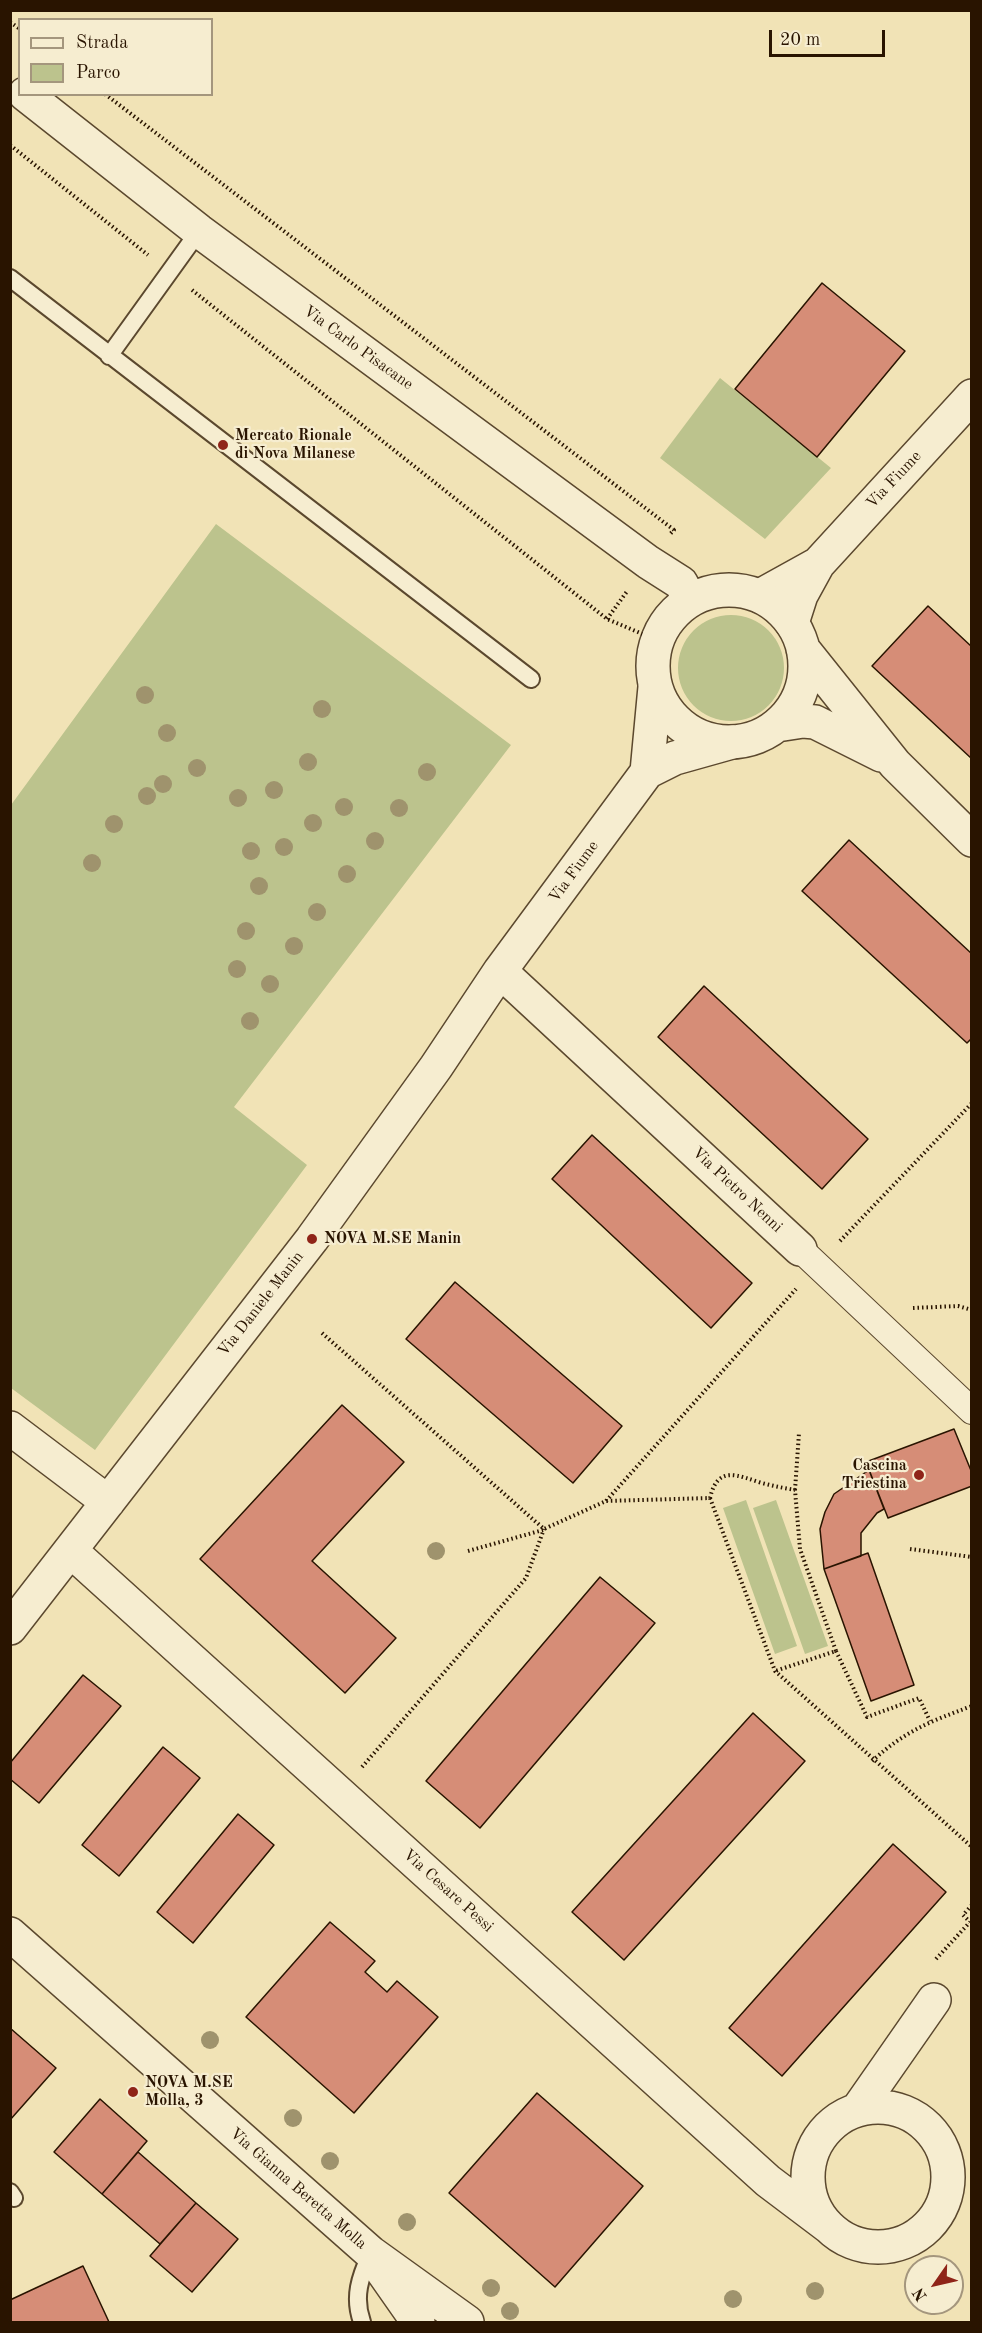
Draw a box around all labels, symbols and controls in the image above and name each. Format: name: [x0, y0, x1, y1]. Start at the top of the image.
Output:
legend: [18, 18, 213, 96]
scale bar: [772, 18, 888, 56]
text: 20 m: [780, 31, 820, 49]
text: Strada: [76, 34, 128, 52]
text: Parco: [76, 64, 121, 82]
street label: Via Carlo Pisacane: [299, 302, 417, 394]
place label: Mercato Rionale di Nova Milanese: [235, 426, 355, 464]
marker: Mercato Rionale di Nova Milanese: [216, 438, 230, 452]
street label: Via Fiume: [862, 447, 926, 513]
street label: Via Fiume: [545, 837, 603, 907]
street label: Via Pietro Nenni: [688, 1143, 786, 1237]
place label: NOVA M.SE Manin: [324, 1229, 461, 1249]
marker: NOVA M.SE Manin: [305, 1232, 319, 1246]
street label: Via Daniele Manin: [214, 1248, 308, 1360]
place label: Cascina Triestina: [842, 1456, 907, 1494]
marker: Cascina Triestina: [912, 1468, 926, 1482]
street label: Via Cesare Pessi: [399, 1845, 497, 1937]
place label: NOVA M.SE Molla, 3: [145, 2073, 233, 2111]
marker: NOVA M.SE Molla, 3: [126, 2085, 140, 2099]
street label: Via Gianna Beretta Molla: [225, 2124, 371, 2254]
north arrow: [904, 2255, 964, 2315]
text: N: [911, 2284, 931, 2303]

